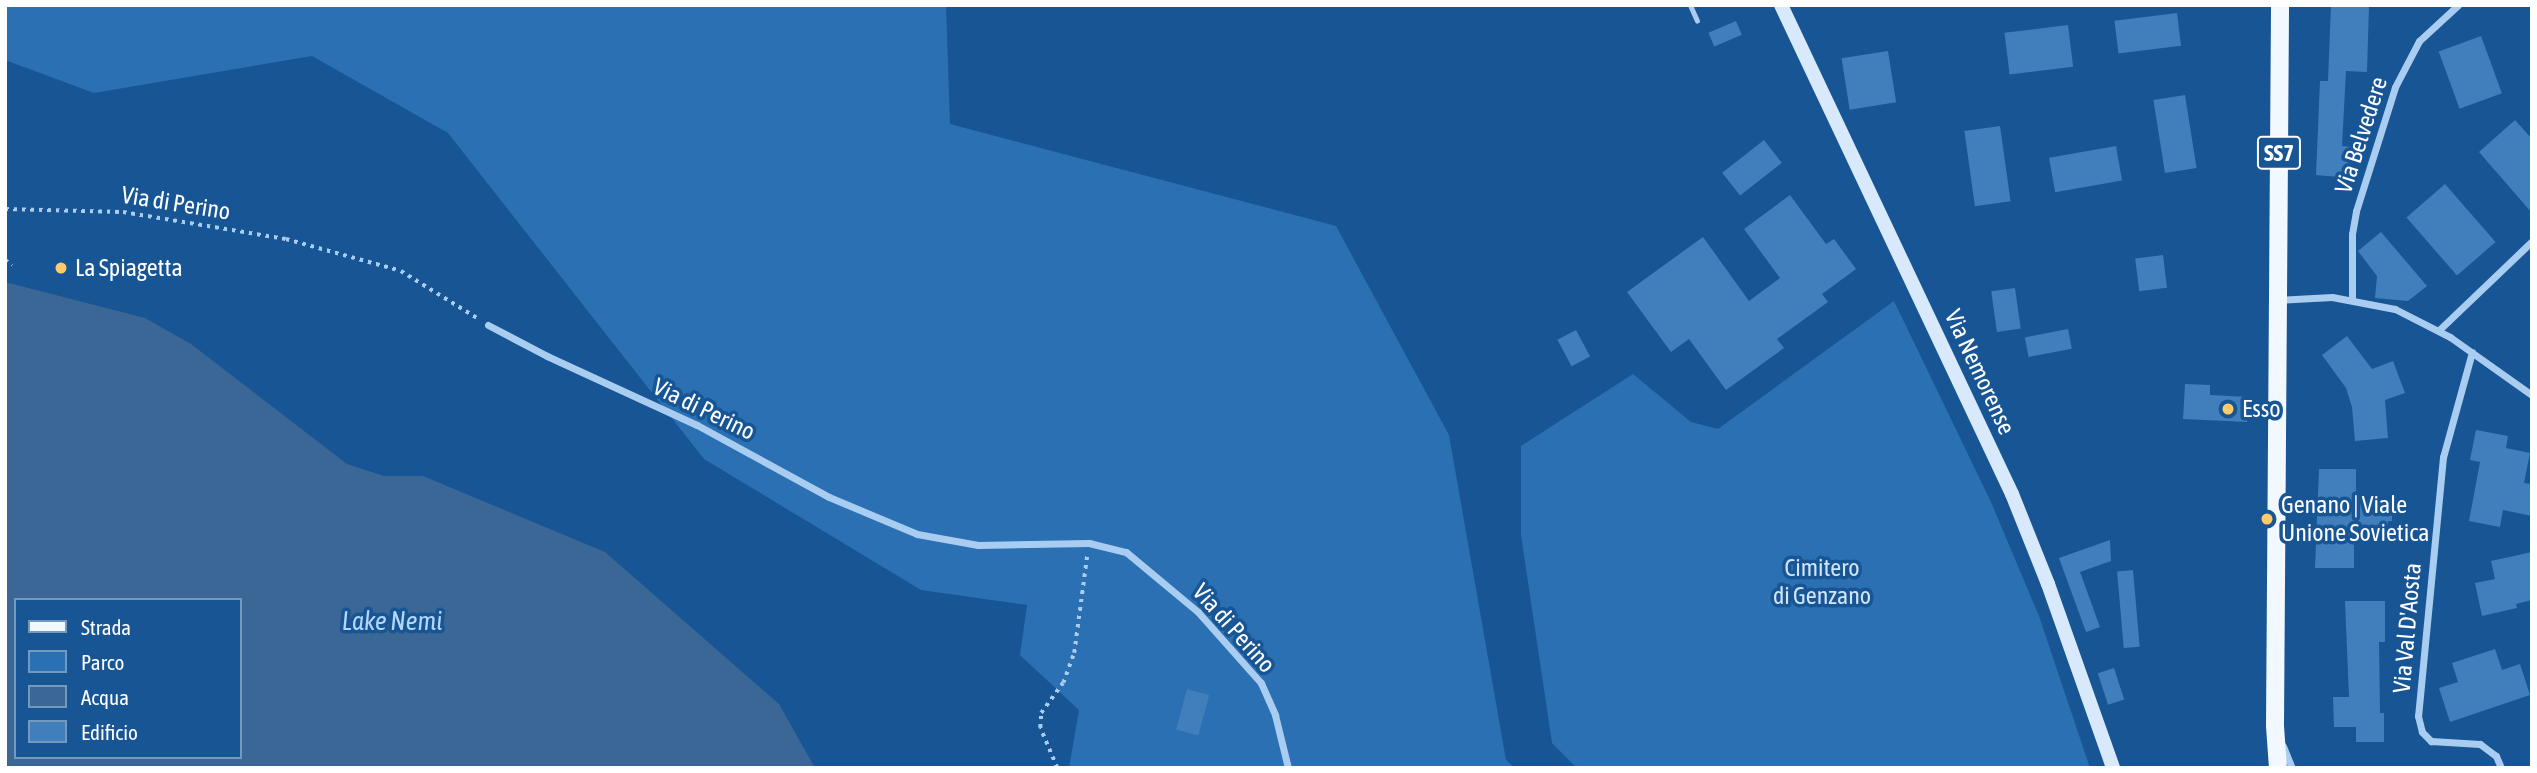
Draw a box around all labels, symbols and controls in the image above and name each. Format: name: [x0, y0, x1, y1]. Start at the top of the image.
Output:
street label: Via Belvedere: [2329, 73, 2393, 197]
road number: SS7: [2256, 134, 2302, 172]
street label: Via di Perino: [119, 180, 233, 226]
place label: La Spiagetta: [75, 254, 183, 282]
marker: La Spiagetta: [53, 260, 69, 276]
street label: Via Nemorense: [1939, 305, 2021, 439]
street label: Via di Perino: [648, 372, 760, 446]
place label: Esso: [2242, 395, 2280, 423]
marker: Esso: [2220, 401, 2236, 417]
place label: Genano | Viale Unione Sovietica: [2281, 491, 2429, 547]
marker: Genano | Viale Unione Sovietica: [2259, 511, 2275, 527]
park label: Cimitero di Genzano: [1773, 554, 1871, 610]
street label: Via Val D'Aosta: [2387, 562, 2427, 694]
street label: Via di Perino: [1187, 578, 1281, 678]
legend: [14, 598, 242, 759]
water label: Lake Nemi: [342, 606, 442, 638]
text: Strada: [81, 615, 131, 639]
text: Parco: [81, 650, 124, 674]
text: Acqua: [81, 685, 129, 709]
text: Edificio: [81, 720, 138, 744]

